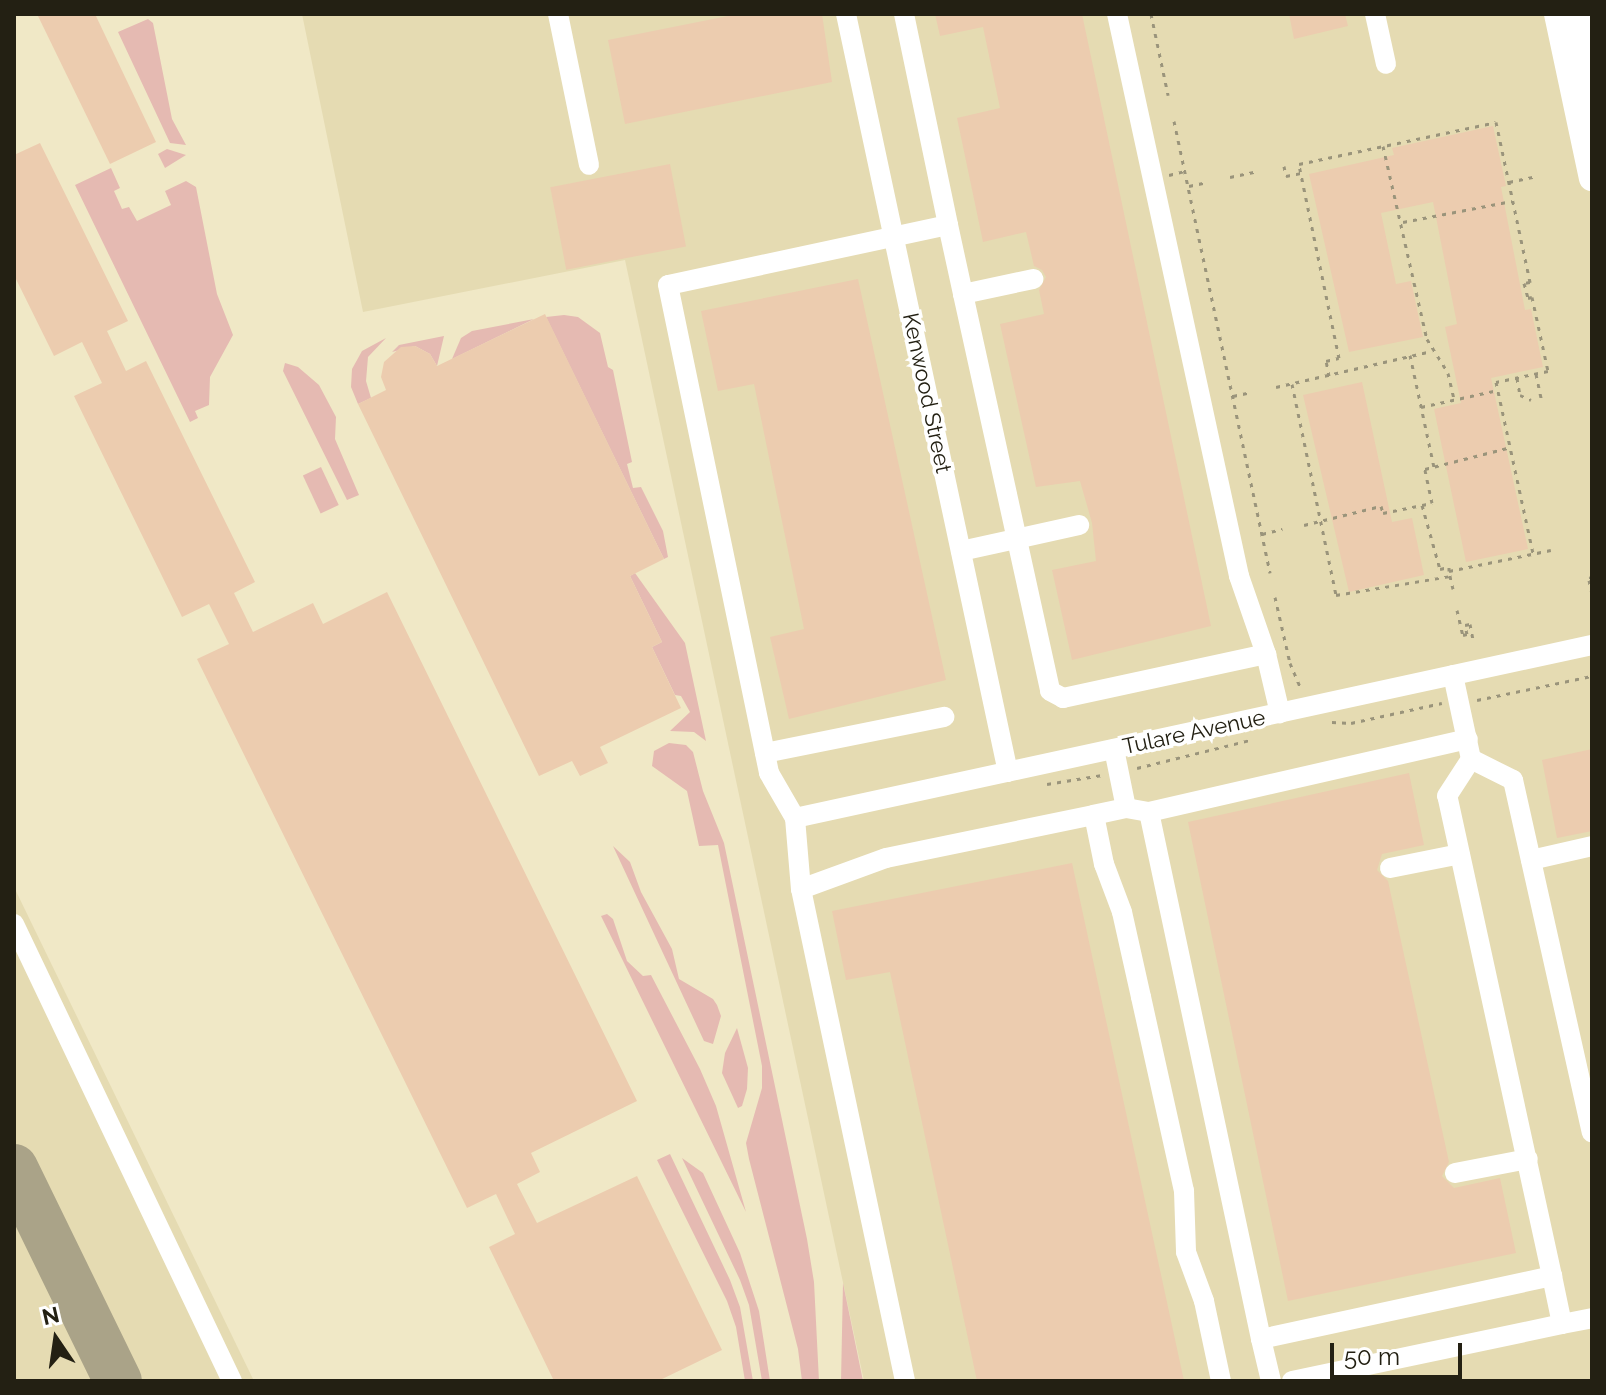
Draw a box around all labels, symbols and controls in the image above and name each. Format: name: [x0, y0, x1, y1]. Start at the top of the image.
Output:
street label: Kenwood Street: [897, 311, 957, 475]
street label: Tulare Avenue: [1120, 704, 1268, 760]
north arrow: [16, 1299, 96, 1379]
text: N: [39, 1301, 62, 1330]
scale bar: [1334, 1327, 1466, 1377]
text: 50 m: [1344, 1342, 1400, 1371]

